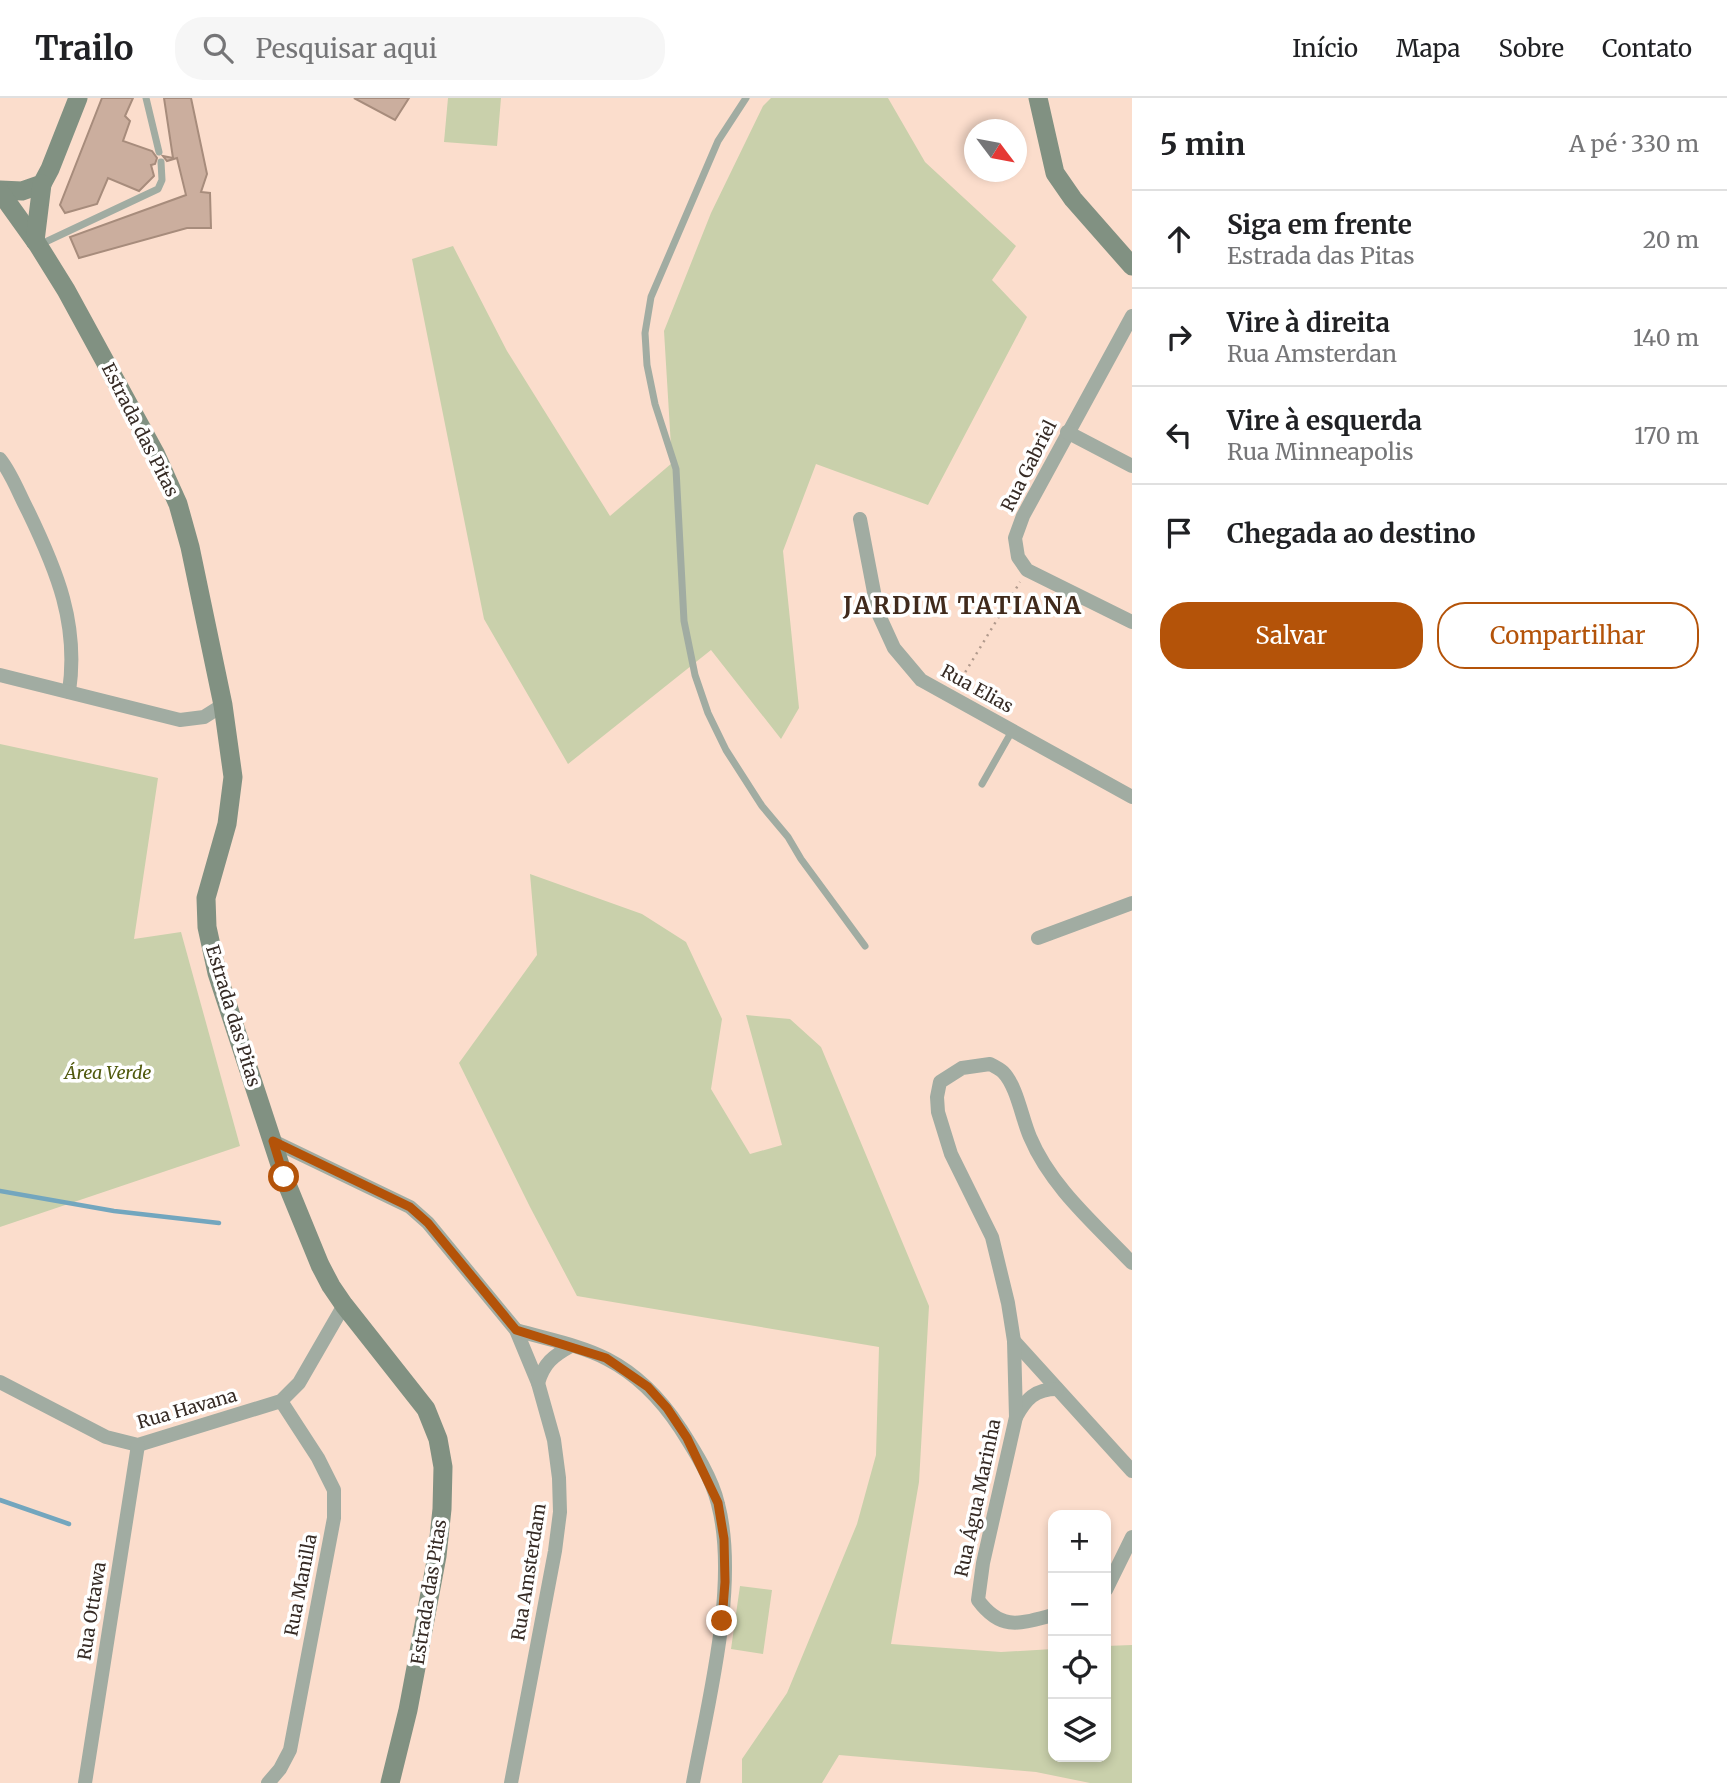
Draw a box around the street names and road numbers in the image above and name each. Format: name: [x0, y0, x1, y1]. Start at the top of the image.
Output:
street label: Estrada das Pitas: [97, 359, 184, 501]
street label: Rua Gabriel: [996, 416, 1062, 515]
street label: Rua Elias: [937, 659, 1018, 718]
street label: Estrada das Pitas: [201, 942, 266, 1090]
street label: Rua Havana: [134, 1383, 240, 1434]
street label: Rua Água Marinha: [950, 1416, 1006, 1579]
street label: Rua Amsterdam: [506, 1501, 551, 1642]
street label: Estrada das Pitas: [406, 1517, 451, 1666]
street label: Rua Manilla: [279, 1532, 322, 1638]
street label: Rua Ottawa: [72, 1560, 111, 1662]

